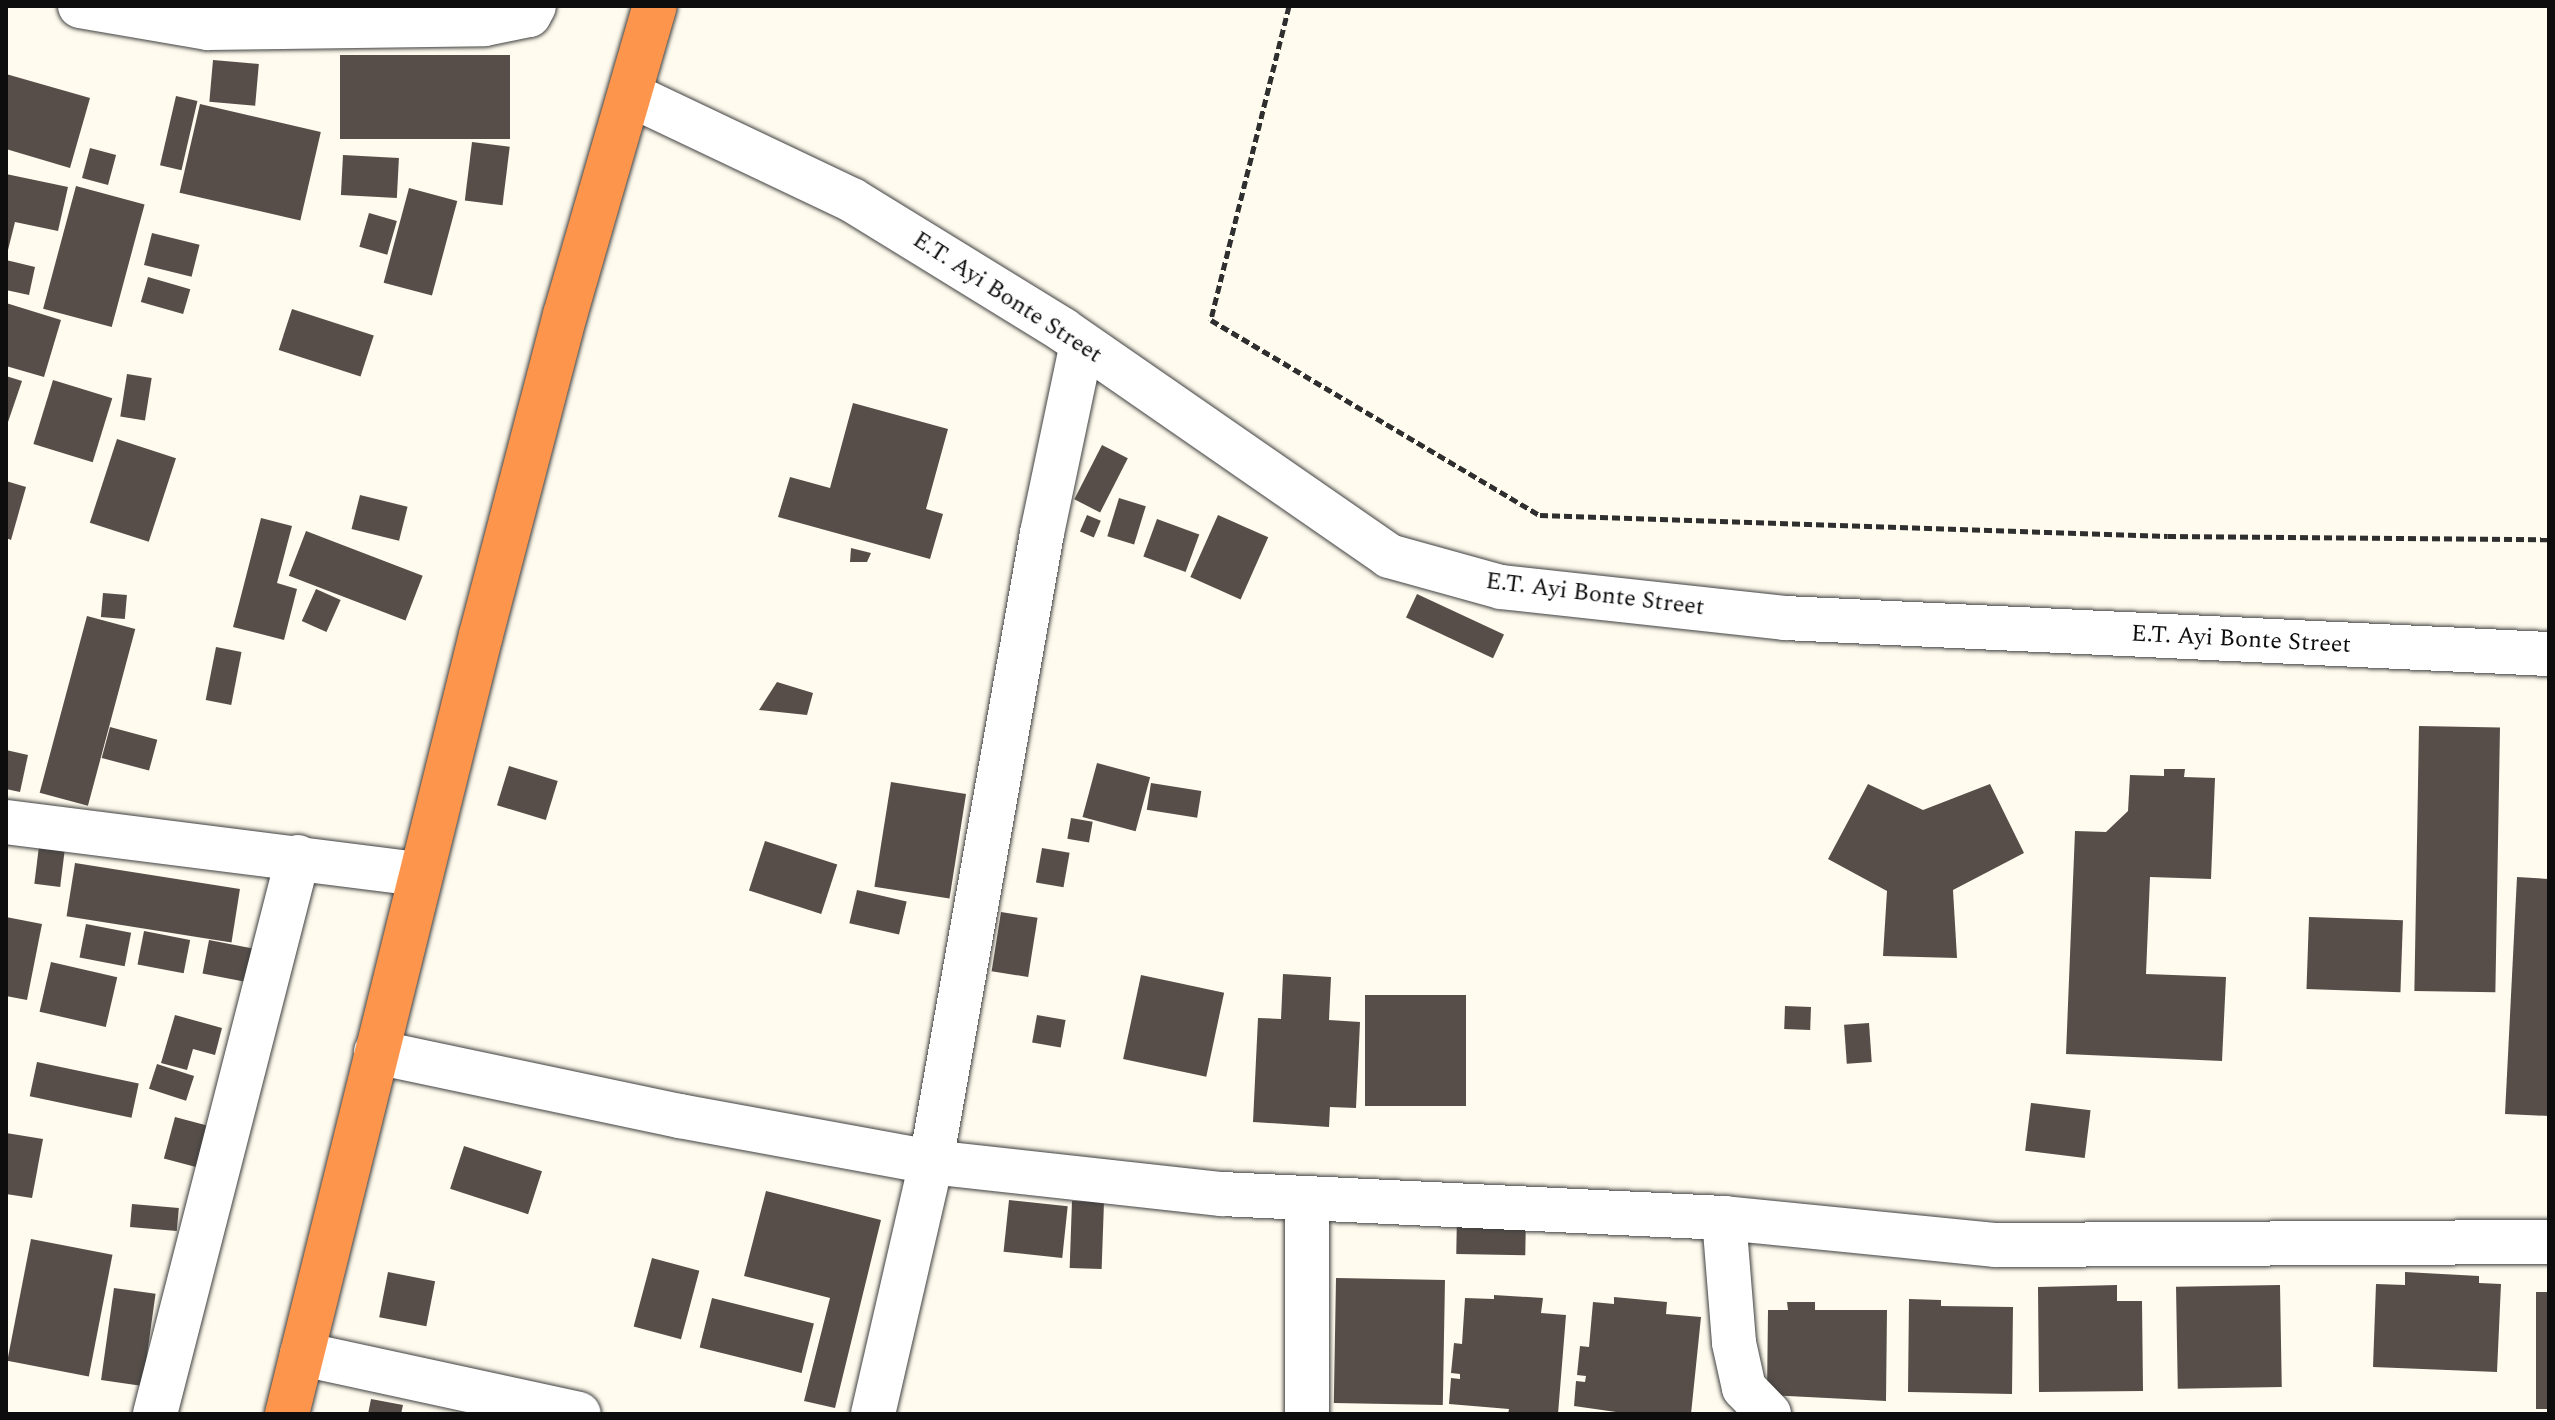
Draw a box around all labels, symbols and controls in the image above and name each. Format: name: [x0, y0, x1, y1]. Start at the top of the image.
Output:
street label: E.T. Ayi Bonte Street: [907, 226, 1107, 370]
street label: E.T. Ayi Bonte Street: [1484, 567, 1706, 623]
street label: E.T. Ayi Bonte Street: [2130, 620, 2352, 660]

